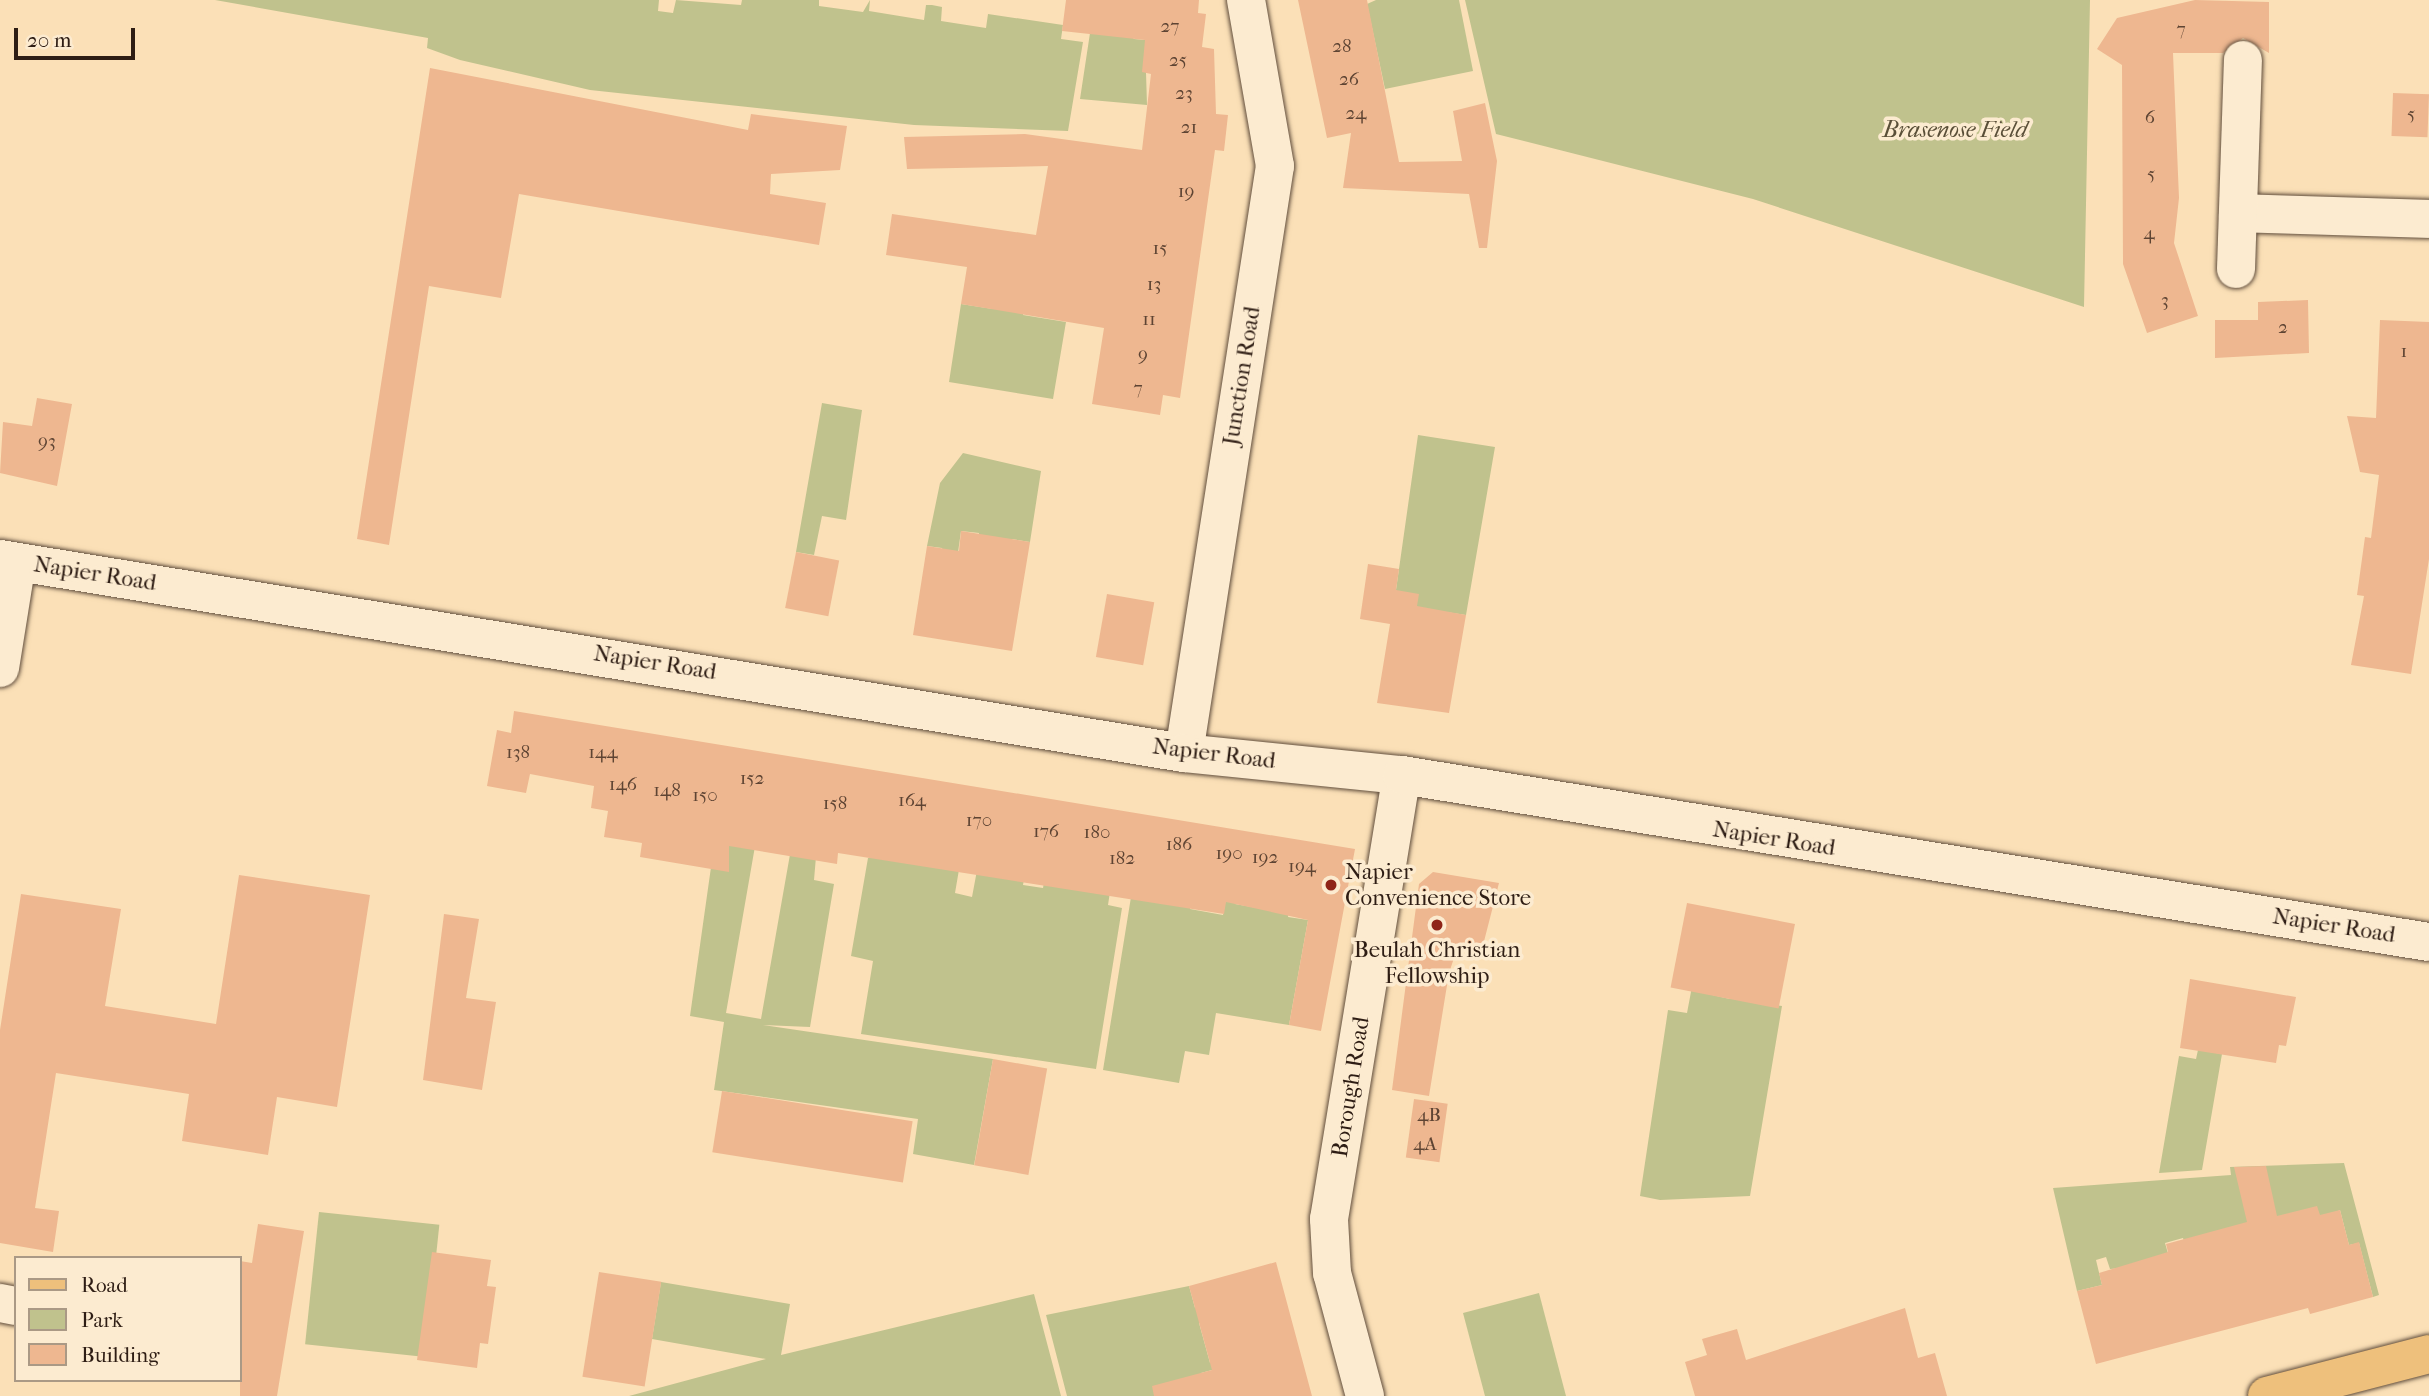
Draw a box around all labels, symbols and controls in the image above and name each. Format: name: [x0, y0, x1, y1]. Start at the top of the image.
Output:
scale bar: [18, 14, 138, 58]
house number: 27: [1161, 16, 1179, 38]
house number: 7: [2176, 19, 2186, 41]
text: 20 m: [27, 28, 71, 52]
house number: 28: [1332, 36, 1352, 58]
house number: 25: [1169, 50, 1187, 72]
house number: 26: [1339, 69, 1359, 91]
house number: 23: [1175, 83, 1193, 105]
house number: 24: [1346, 103, 1366, 125]
house number: 5: [2407, 104, 2415, 126]
house number: 6: [2145, 107, 2155, 129]
park label: Brasenose Field: [1883, 116, 2027, 144]
house number: 21: [1181, 117, 1197, 139]
house number: 5: [2147, 164, 2155, 186]
house number: 19: [1178, 181, 1194, 203]
house number: 4: [2143, 223, 2155, 245]
house number: 15: [1153, 238, 1167, 260]
house number: 13: [1147, 274, 1161, 296]
house number: 3: [2161, 290, 2169, 312]
street label: Junction Road: [1217, 304, 1267, 448]
house number: 11: [1142, 309, 1156, 331]
house number: 2: [2278, 317, 2288, 339]
house number: 1: [2401, 341, 2407, 363]
house number: 9: [1138, 344, 1148, 366]
house number: 7: [1133, 378, 1143, 400]
house number: 93: [38, 431, 56, 453]
street label: Napier Road: [32, 551, 158, 597]
street label: Napier Road: [592, 640, 718, 686]
street label: Napier Road: [1151, 733, 1277, 775]
house number: 138: [506, 742, 530, 764]
house number: 144: [588, 742, 618, 764]
house number: 152: [740, 768, 764, 790]
house number: 146: [609, 774, 637, 796]
house number: 148: [653, 780, 681, 802]
house number: 150: [692, 785, 718, 807]
house number: 164: [898, 790, 926, 812]
house number: 158: [823, 793, 847, 815]
house number: 170: [966, 810, 992, 832]
street label: Napier Road: [1711, 816, 1837, 862]
house number: 176: [1033, 821, 1059, 843]
house number: 180: [1084, 822, 1110, 844]
house number: 186: [1166, 834, 1192, 856]
house number: 190: [1215, 843, 1243, 865]
house number: 192: [1252, 847, 1278, 869]
house number: 182: [1109, 848, 1135, 870]
house number: 194: [1288, 856, 1316, 878]
place label: Napier Convenience Store: [1345, 858, 1531, 912]
marker: Napier Convenience Store: [1323, 877, 1339, 893]
street label: Napier Road: [2271, 903, 2397, 949]
marker: Beulah Christian Fellowship: [1429, 917, 1445, 933]
place label: Beulah Christian Fellowship: [1354, 936, 1520, 990]
street label: Borough Road: [1326, 1015, 1376, 1159]
house number: 4B: [1417, 1105, 1441, 1127]
house number: 4A: [1413, 1134, 1437, 1156]
legend: [14, 1256, 242, 1382]
text: Road: [81, 1273, 128, 1297]
text: Park: [81, 1308, 123, 1332]
text: Building: [81, 1343, 159, 1367]

